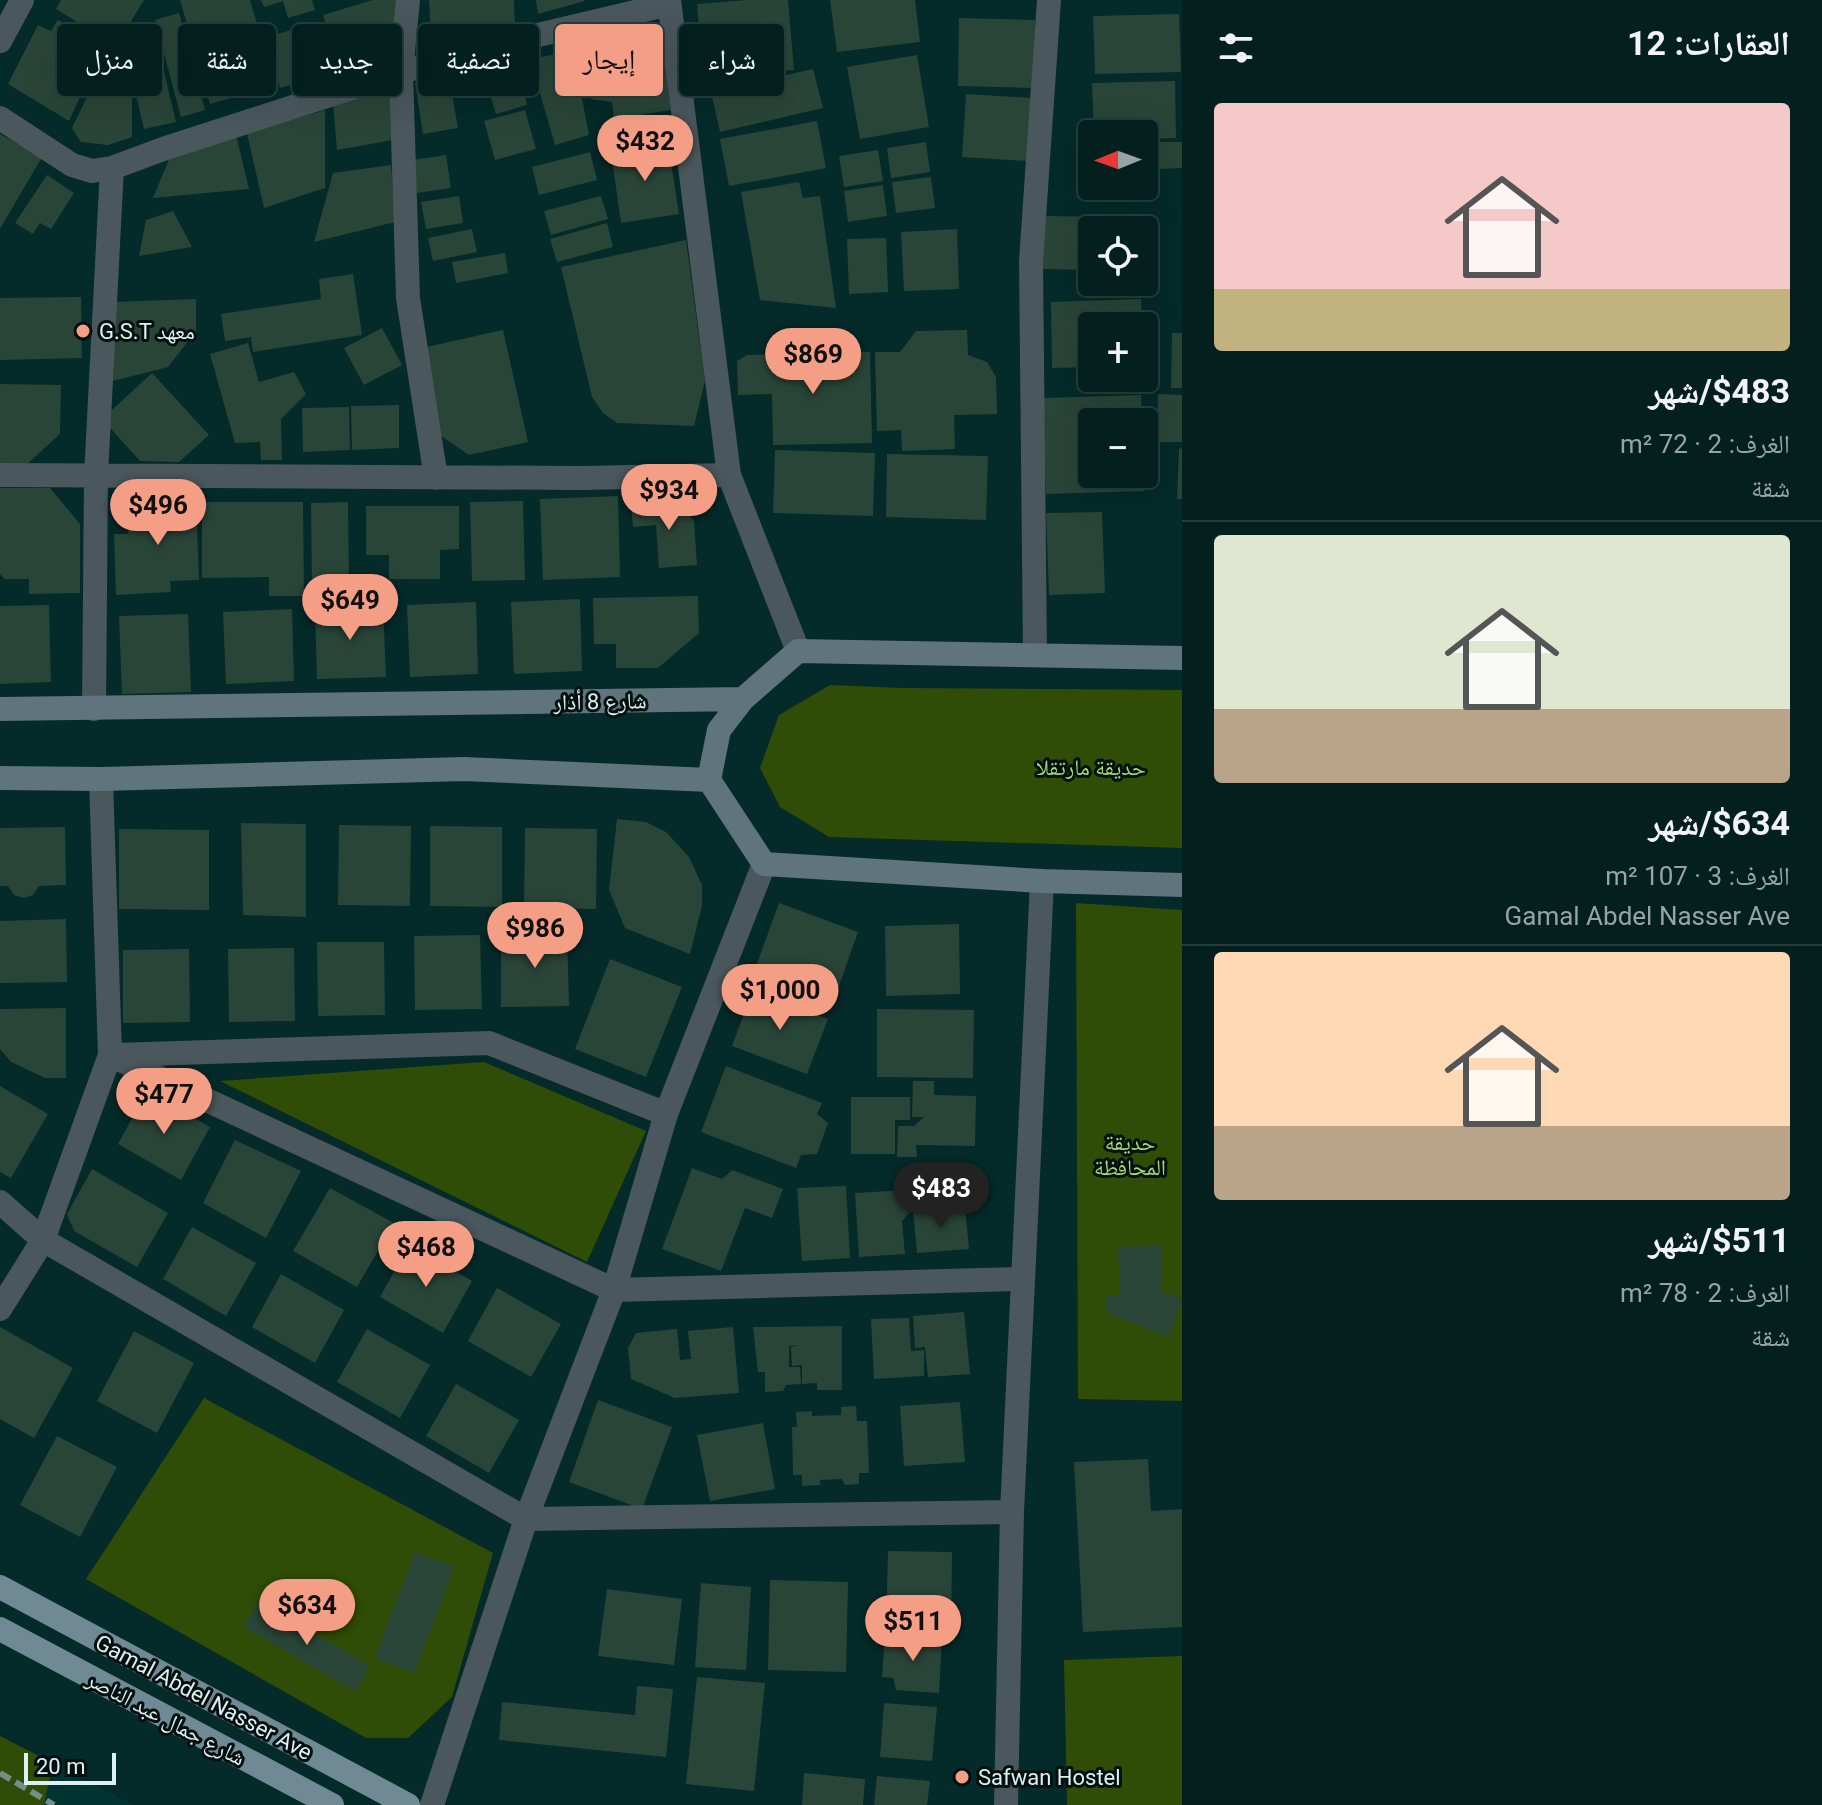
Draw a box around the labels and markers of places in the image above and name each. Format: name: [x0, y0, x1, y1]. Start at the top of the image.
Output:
pin: $432: [598, 115, 692, 183]
place label: G.S.T معهد: [99, 319, 195, 344]
marker: G.S.T معهد: [74, 322, 92, 340]
pin: $869: [766, 328, 860, 396]
pin: $934: [622, 464, 716, 532]
pin: $496: [111, 479, 205, 547]
pin: $649: [303, 574, 397, 642]
pin: $986: [488, 902, 582, 970]
pin: $1,000: [715, 964, 845, 1032]
pin: $477: [117, 1068, 211, 1136]
pin: $483: [894, 1162, 988, 1230]
pin: $468: [379, 1221, 473, 1289]
pin: $634: [260, 1579, 354, 1647]
pin: $511: [866, 1595, 960, 1663]
place label: Safwan Hostel: [978, 1765, 1121, 1790]
marker: Safwan Hostel: [953, 1768, 971, 1786]

